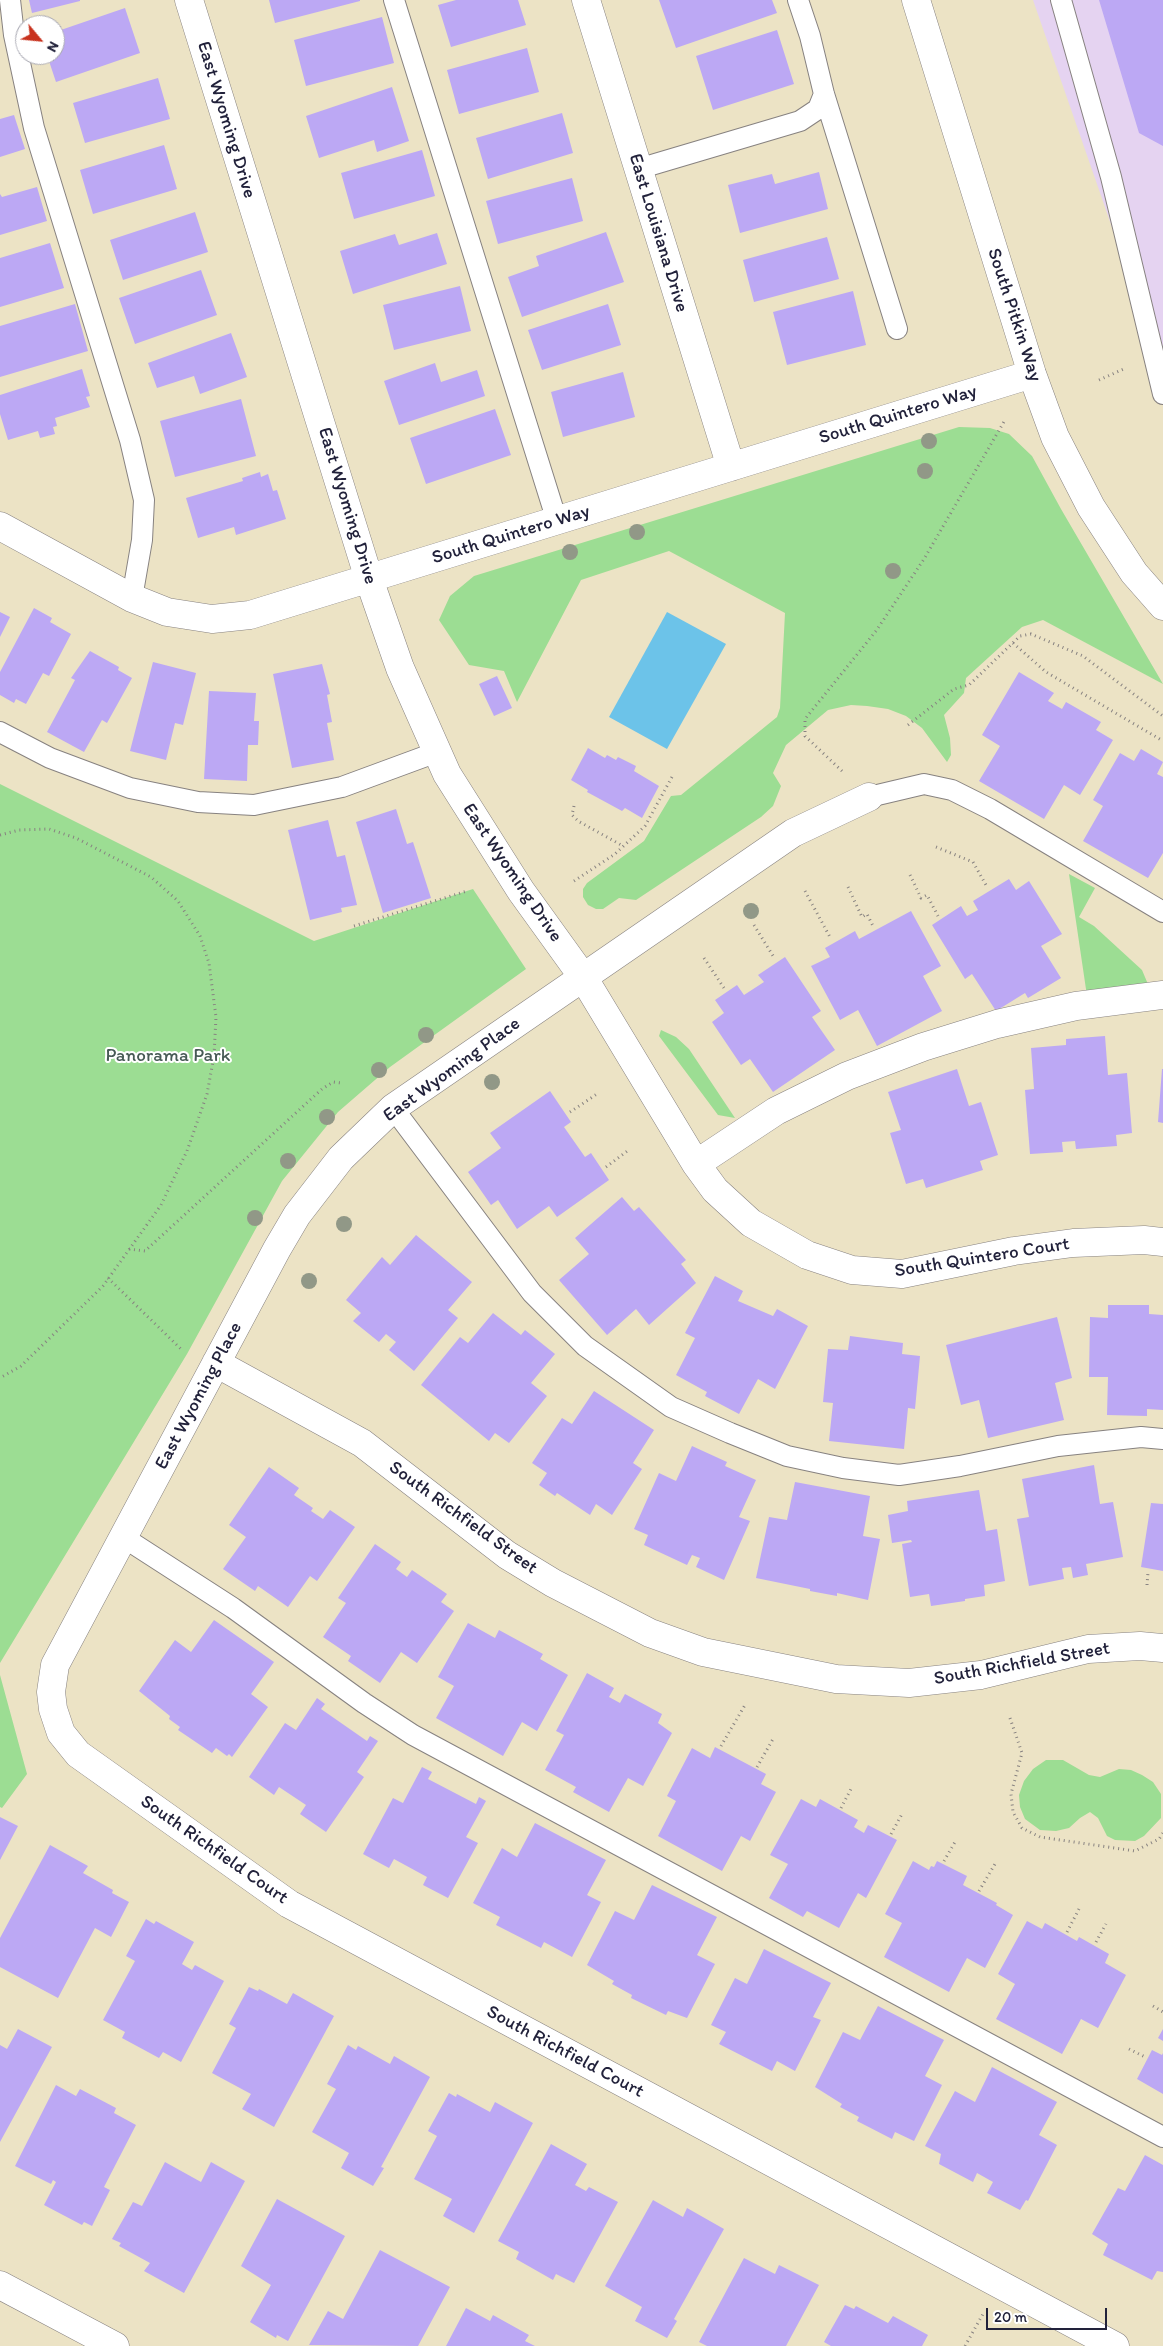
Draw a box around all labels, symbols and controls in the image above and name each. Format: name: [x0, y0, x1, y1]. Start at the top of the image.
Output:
north arrow: [15, 15, 65, 65]
text: N: [43, 39, 63, 55]
street label: East Wyoming Drive: [191, 39, 261, 201]
street label: East Louisiana Drive: [623, 151, 693, 315]
street label: South Pitkin Way: [982, 246, 1046, 384]
street label: South Quintero Way: [816, 380, 980, 450]
street label: East Wyoming Drive: [312, 425, 382, 587]
street label: South Quintero Way: [429, 500, 593, 570]
street label: East Wyoming Drive: [457, 799, 567, 947]
street label: East Wyoming Place: [379, 1013, 525, 1127]
park label: Panorama Park: [105, 1045, 231, 1067]
street label: South Quintero Court: [893, 1233, 1071, 1283]
street label: East Wyoming Place: [151, 1318, 247, 1474]
street label: South Richfield Street: [384, 1456, 542, 1580]
street label: South Richfield Street: [932, 1637, 1112, 1691]
street label: South Richfield Court: [136, 1790, 292, 1910]
street label: South Richfield Court: [482, 2001, 648, 2103]
scale bar: [988, 2298, 1109, 2330]
text: 20 m: [994, 2308, 1027, 2326]

